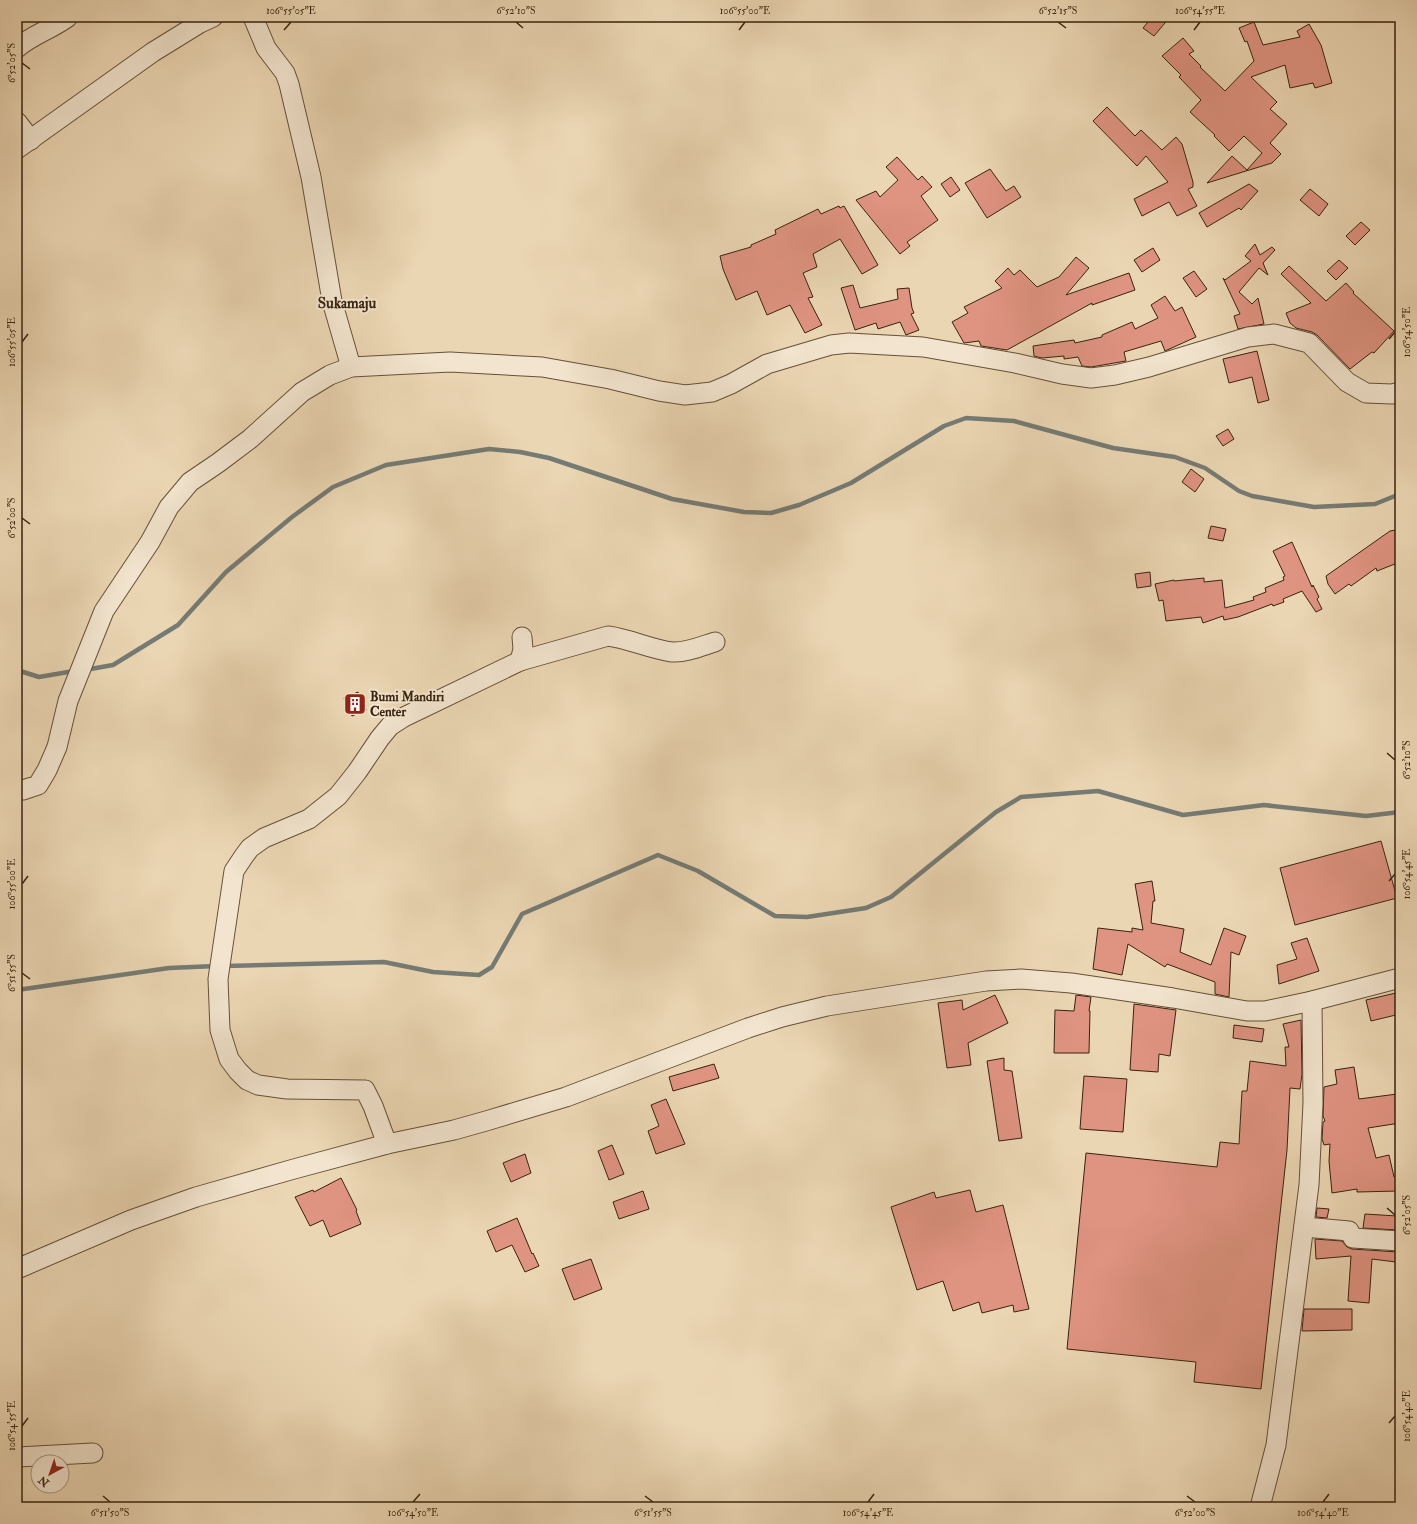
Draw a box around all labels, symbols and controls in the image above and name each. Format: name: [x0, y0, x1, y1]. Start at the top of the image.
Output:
text: 106°55'05"E: [266, 5, 316, 17]
text: 6°52'10"S: [496, 5, 536, 17]
text: 106°55'00"E: [720, 5, 770, 17]
text: 6°52'15"S: [1039, 5, 1077, 17]
text: 106°54'55"E: [1175, 5, 1225, 17]
text: 6°52'05"S: [6, 43, 18, 83]
district label: Sukamaju: [318, 294, 376, 313]
text: 106°54'50"E: [1401, 307, 1413, 357]
text: 106°55'05"E: [6, 317, 18, 367]
text: 6°52'00"S: [6, 498, 18, 538]
place label: Bumi Mandiri Center: [370, 689, 445, 720]
building icon: Bumi Mandiri Center: [342, 691, 368, 717]
text: 6°52'10"S: [1401, 740, 1413, 780]
text: 106°54'45"E: [1401, 849, 1413, 899]
text: 106°55'00"E: [6, 859, 18, 909]
text: 6°51'55"S: [6, 954, 18, 992]
text: 6°52'05"S: [1401, 1195, 1413, 1235]
text: 106°54'40"E: [1401, 1390, 1413, 1442]
text: 106°54'55"E: [6, 1401, 18, 1451]
north arrow: [30, 1454, 70, 1494]
text: N: [35, 1472, 53, 1490]
text: 6°51'50"S: [91, 1507, 129, 1519]
text: 106°54'50"E: [388, 1507, 438, 1519]
text: 6°51'55"S: [634, 1507, 672, 1519]
text: 106°54'45"E: [843, 1507, 893, 1519]
text: 6°52'00"S: [1175, 1507, 1215, 1519]
text: 106°54'40"E: [1297, 1507, 1349, 1519]

